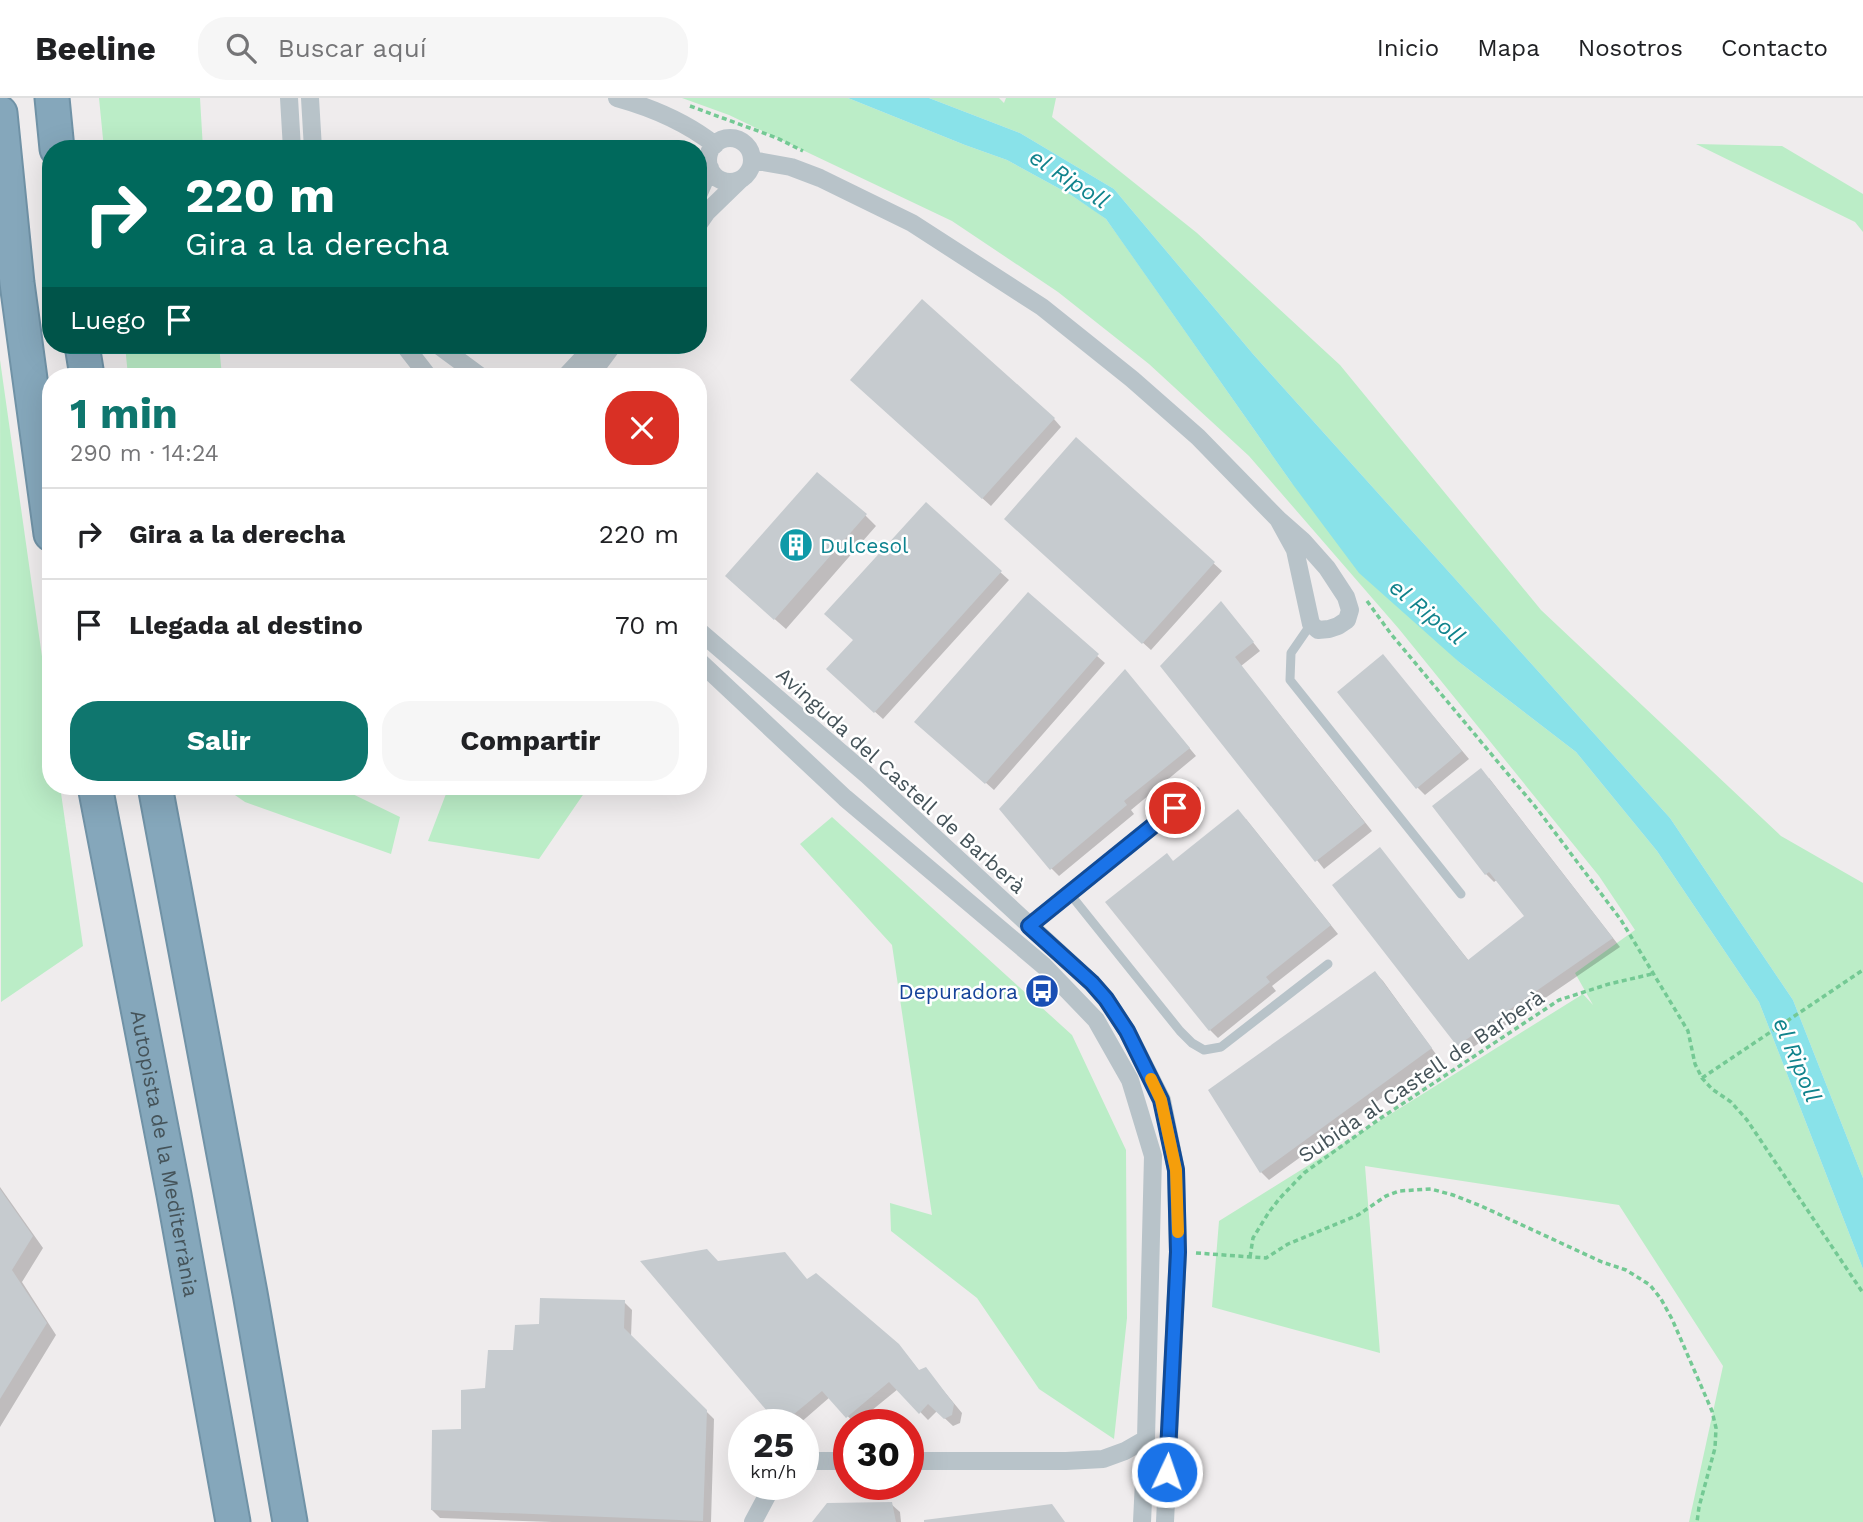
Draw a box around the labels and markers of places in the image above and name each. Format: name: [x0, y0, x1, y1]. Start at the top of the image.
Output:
building icon: Dulcesol: [777, 526, 815, 564]
place label: Dulcesol: [820, 533, 909, 558]
pin: [1145, 778, 1205, 838]
bus stop icon: Depuradora: [1023, 972, 1061, 1010]
place label: Depuradora: [899, 979, 1018, 1004]

